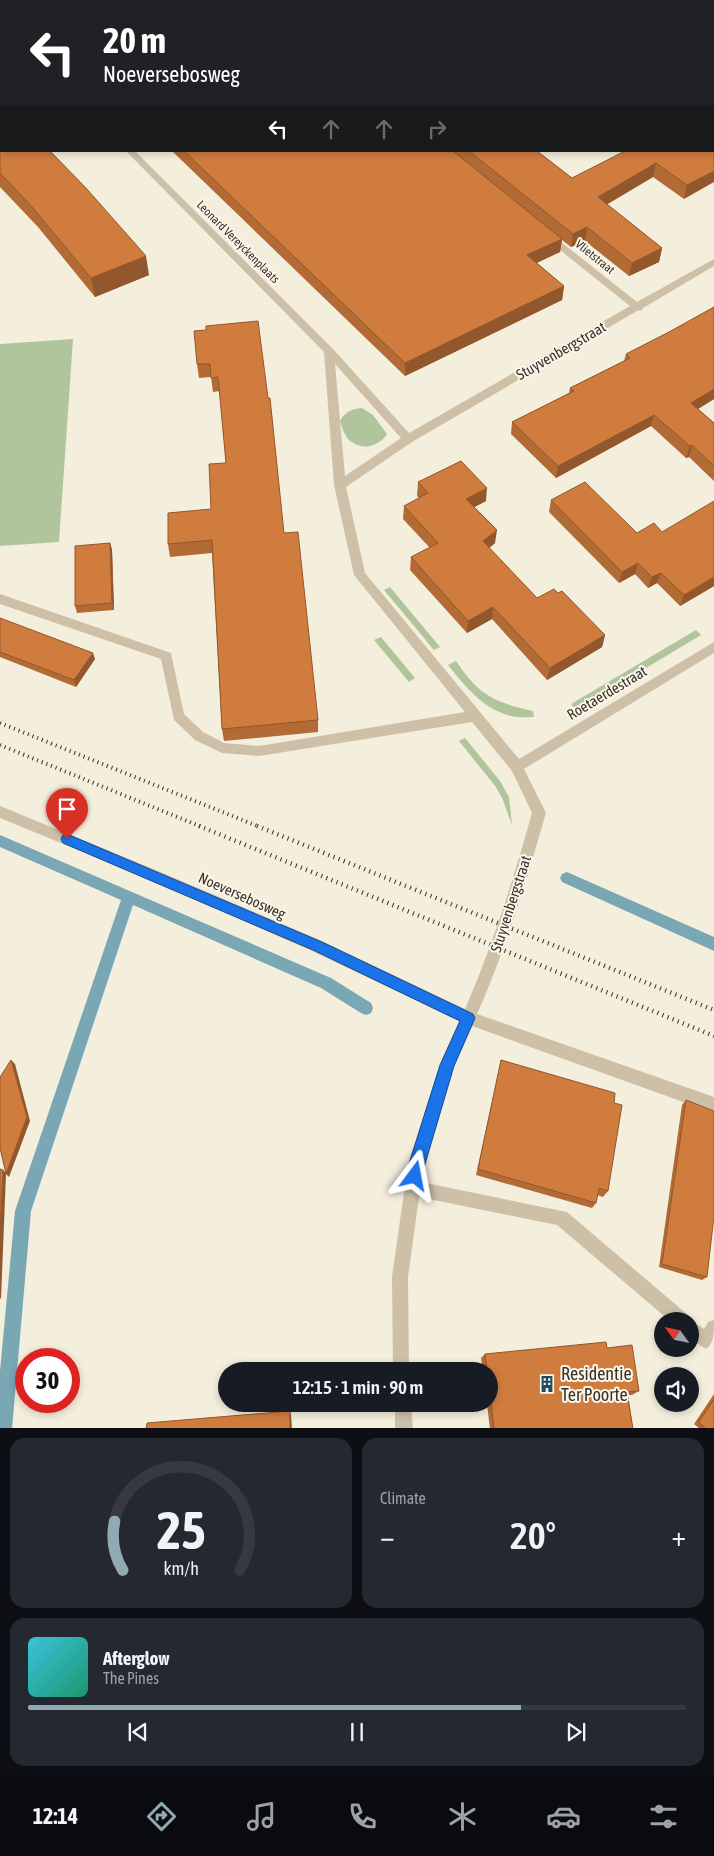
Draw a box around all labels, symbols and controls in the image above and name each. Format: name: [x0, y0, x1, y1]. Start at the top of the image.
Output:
icon: left: [20, 20, 85, 85]
text: 20 m: [103, 20, 166, 60]
text: Noeversebosweg: [103, 61, 240, 87]
icon: left: [264, 115, 292, 143]
icon: ahead: [317, 115, 345, 143]
icon: ahead: [370, 115, 398, 143]
icon: right: [423, 115, 451, 143]
street label: Leonard Vereyckenplaats: [194, 198, 282, 286]
street label: Vlietstraat: [573, 237, 618, 277]
street label: Stuyvenbergstraat: [513, 318, 609, 383]
street label: Roetaerdestraat: [564, 662, 650, 723]
pin: [46, 788, 88, 839]
icon: arrive: [53, 795, 81, 823]
street label: Stuyvenbergstraat: [487, 853, 534, 954]
street label: Noeversebosweg: [196, 869, 289, 923]
position arrow: [388, 1149, 440, 1201]
north arrow: [654, 1312, 699, 1358]
map controls: [654, 1312, 699, 1412]
speed limit sign: 30: [15, 1348, 80, 1413]
place label: Residentie Ter Poorte: [561, 1363, 632, 1405]
button: sound: [654, 1367, 699, 1412]
building icon: Residentie Ter Poorte: [537, 1374, 557, 1394]
text: 12:15 · 1 min · 90 m: [293, 1376, 423, 1398]
text: Climate: [380, 1489, 426, 1507]
text: 25: [157, 1500, 205, 1560]
text: 20°: [510, 1514, 556, 1557]
text: −: [380, 1520, 395, 1552]
text: +: [671, 1520, 686, 1552]
text: km/h: [163, 1558, 199, 1579]
text: Afterglow: [103, 1647, 170, 1669]
text: The Pines: [103, 1669, 159, 1687]
icon: previous: [124, 1718, 152, 1746]
icon: pause: [343, 1718, 371, 1746]
icon: next: [562, 1718, 590, 1746]
icon: directions: [144, 1799, 179, 1834]
icon: music: [244, 1799, 279, 1834]
icon: phone: [345, 1799, 380, 1834]
icon: climate: [445, 1799, 480, 1834]
icon: car: [546, 1799, 581, 1834]
icon: filters: [646, 1799, 681, 1834]
text: 12:14: [33, 1803, 78, 1829]

